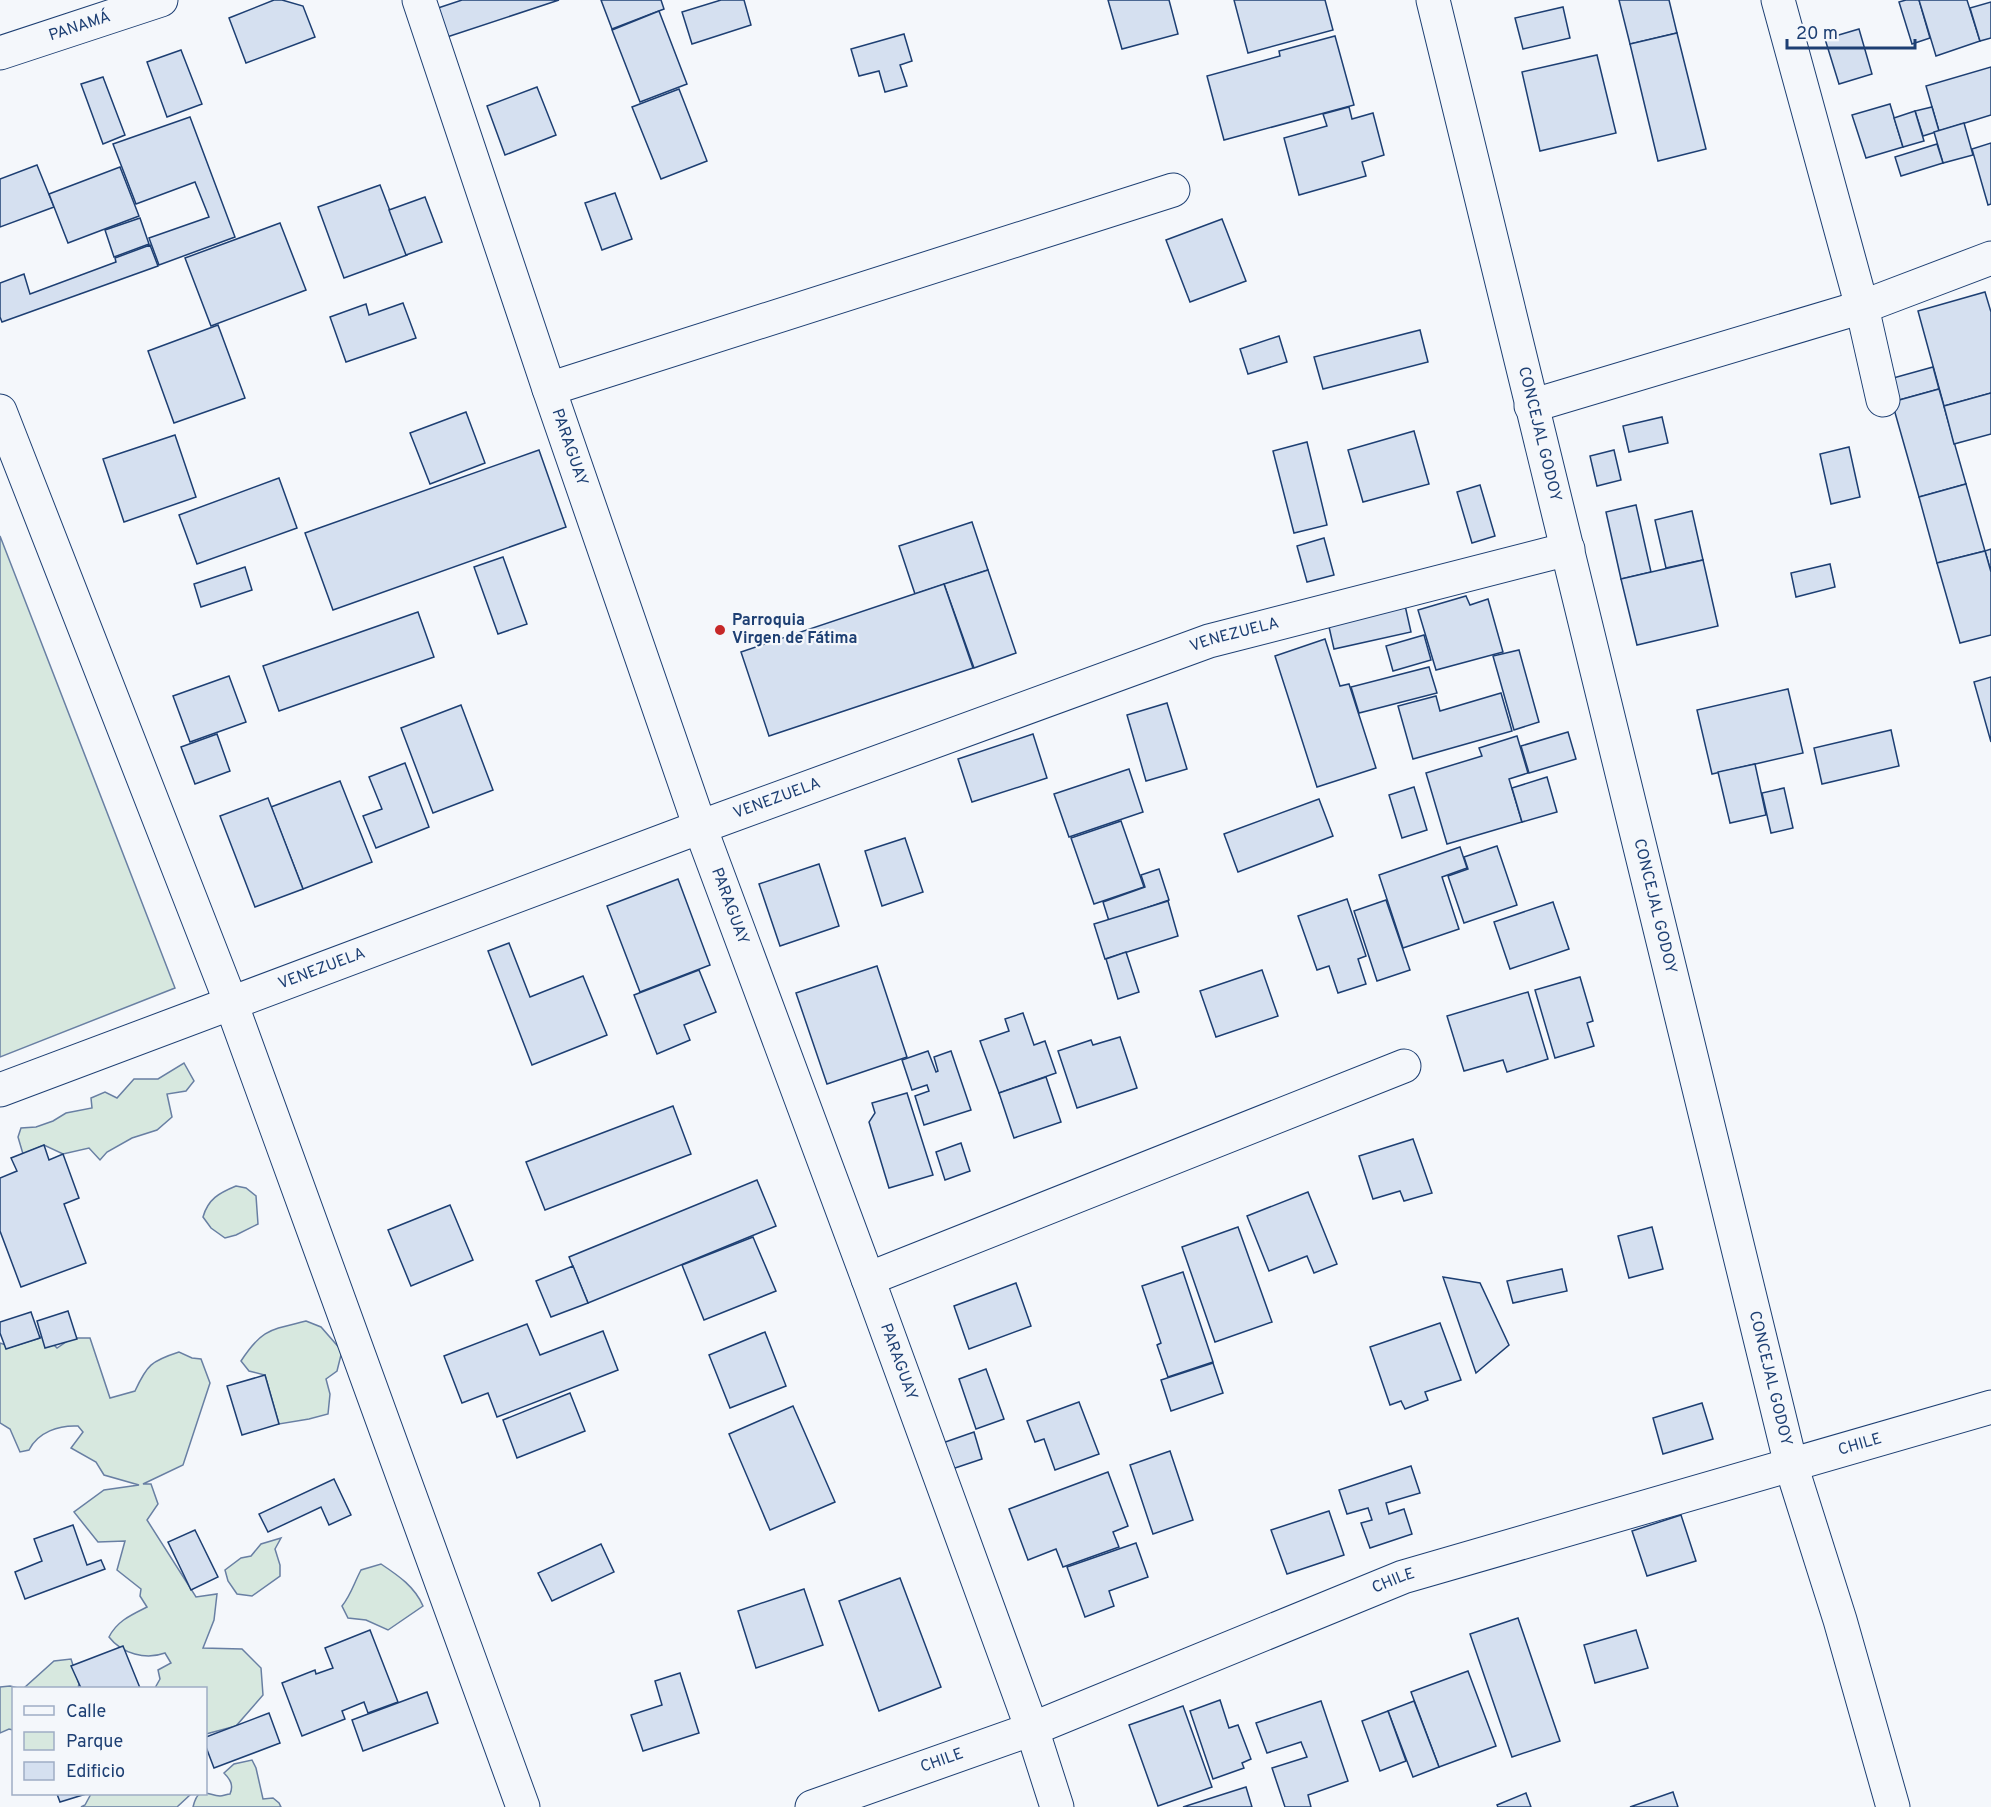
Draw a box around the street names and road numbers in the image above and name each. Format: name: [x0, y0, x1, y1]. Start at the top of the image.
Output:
street label: PANAMÁ: [46, 5, 113, 46]
street label: CONCEJAL GODOY: [1513, 365, 1565, 504]
street label: PARAGUAY: [547, 406, 592, 489]
street label: VENEZUELA: [1187, 613, 1281, 657]
street label: VENEZUELA: [731, 774, 824, 824]
street label: CONCEJAL GODOY: [1628, 837, 1681, 976]
street label: PARAGUAY: [706, 865, 753, 947]
street label: VENEZUELA: [276, 944, 368, 994]
street label: CONCEJAL GODOY: [1744, 1309, 1796, 1448]
street label: PARAGUAY: [875, 1321, 921, 1403]
street label: CHILE: [1836, 1429, 1884, 1461]
street label: CHILE: [1369, 1564, 1417, 1599]
street label: CHILE: [918, 1744, 966, 1778]

